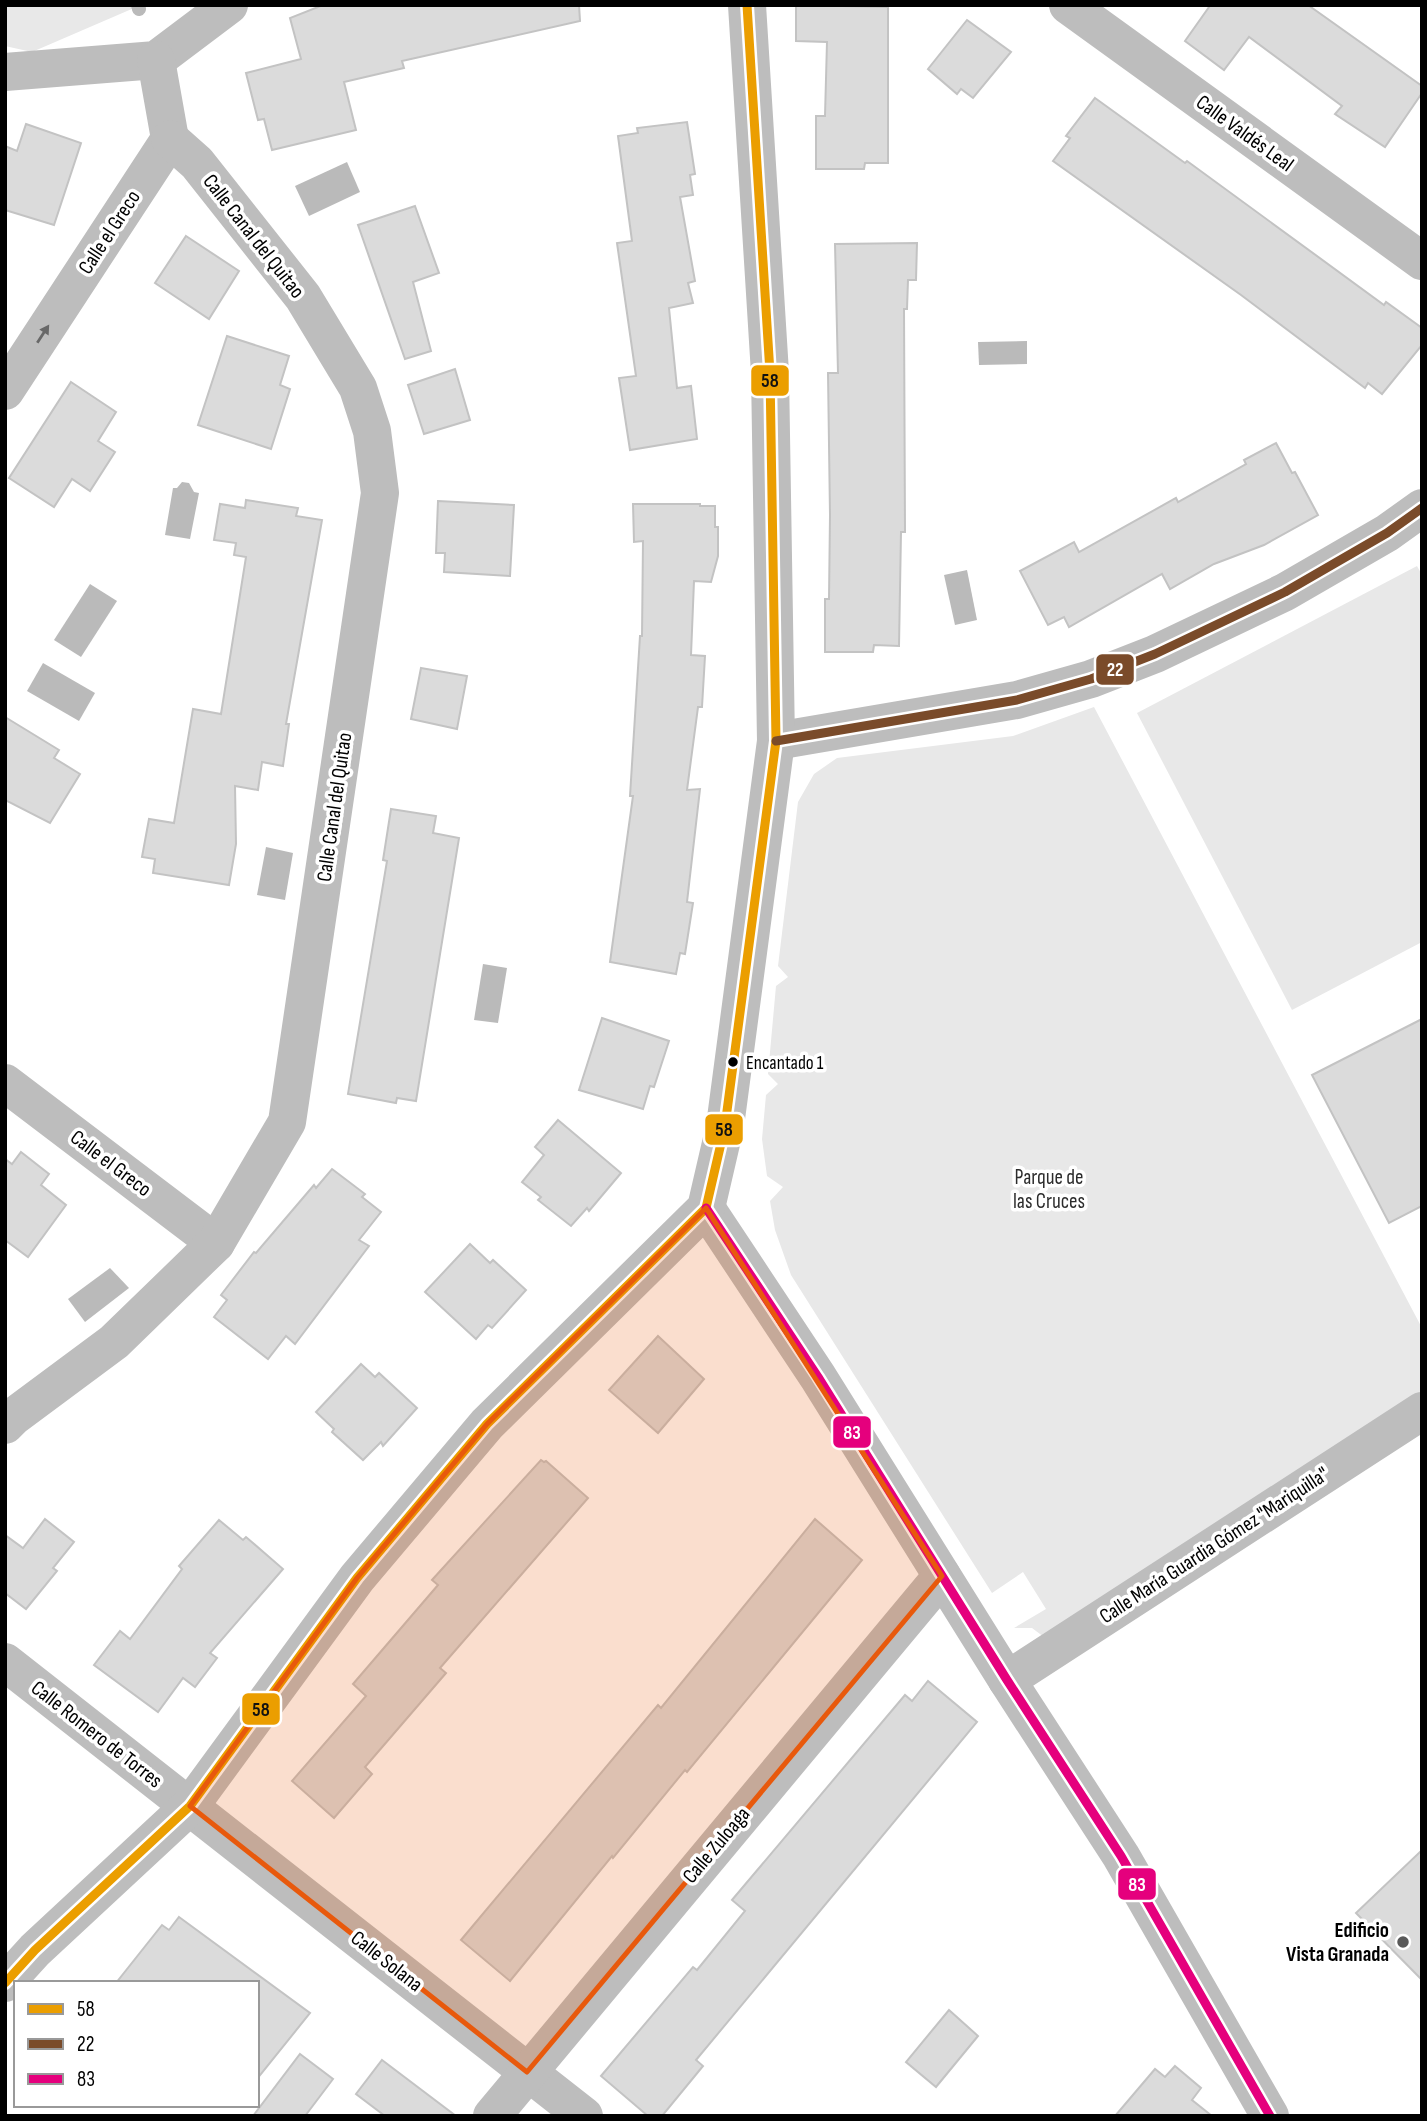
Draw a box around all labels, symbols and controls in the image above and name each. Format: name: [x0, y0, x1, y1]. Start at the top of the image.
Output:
street label: Calle Valdés Leal: [1191, 90, 1298, 177]
street label: Calle Canal del Quitao: [197, 169, 310, 303]
street label: Calle el Greco: [73, 186, 146, 279]
one-way arrow: [36, 324, 49, 343]
line badge: 58: [750, 364, 790, 397]
text: 58: [761, 370, 779, 393]
line badge: 22: [1095, 653, 1135, 686]
text: 22: [1107, 659, 1123, 682]
street label: Calle Canal del Quitao: [312, 731, 357, 883]
place label: Encantado 1: [746, 1052, 824, 1075]
marker: Encantado 1: [726, 1055, 740, 1069]
line badge: 58: [704, 1113, 744, 1146]
text: 58: [715, 1119, 733, 1142]
street label: Calle el Greco: [65, 1125, 156, 1202]
park label: Parque de las Cruces: [1013, 1165, 1085, 1214]
line badge: 83: [832, 1415, 872, 1449]
text: 83: [843, 1422, 861, 1445]
street label: Calle María Guardia Gómez "Mariquilla": [1095, 1462, 1334, 1629]
street label: Calle Romero de Torres: [26, 1675, 167, 1793]
line badge: 58: [241, 1692, 281, 1726]
text: 58: [252, 1699, 270, 1722]
street label: Calle Zuloaga: [677, 1802, 755, 1888]
line badge: 83: [1117, 1867, 1157, 1901]
text: 83: [1128, 1874, 1146, 1897]
place label: Edificio Vista Granada: [1286, 1918, 1389, 1967]
street label: Calle Solana: [346, 1926, 428, 1997]
marker: Edificio Vista Granada: [1395, 1934, 1411, 1950]
legend: [14, 1981, 259, 2107]
text: 58: [77, 1997, 95, 2022]
text: 22: [77, 2032, 94, 2057]
text: 83: [77, 2067, 95, 2092]

